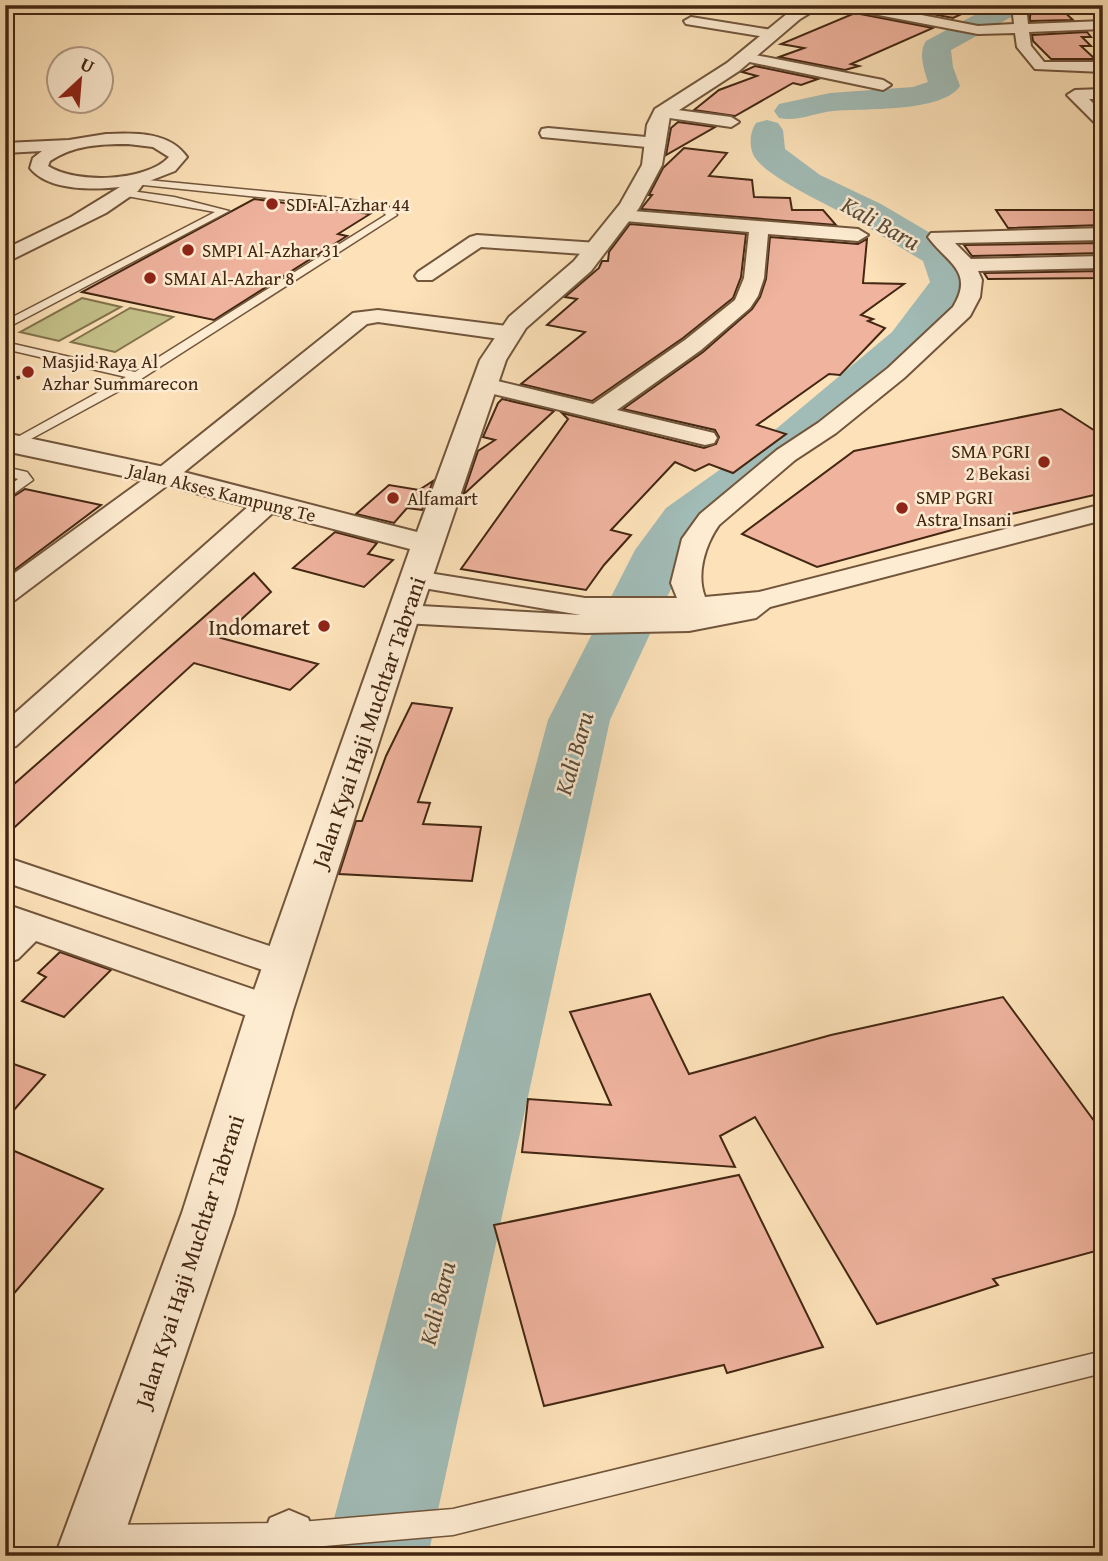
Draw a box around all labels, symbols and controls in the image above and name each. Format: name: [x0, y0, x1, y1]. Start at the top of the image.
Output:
north arrow: [46, 46, 116, 116]
text: U: [76, 49, 100, 80]
water label: Kali Baru: [834, 186, 927, 259]
place label: SDI Al-Azhar 44: [286, 190, 410, 218]
marker: SDI Al-Azhar 44: [264, 196, 280, 212]
place label: SMPI Al-Azhar 31: [202, 236, 340, 264]
marker: SMPI Al-Azhar 31: [180, 242, 196, 258]
place label: SMAI Al-Azhar 8: [164, 264, 294, 292]
marker: SMAI Al-Azhar 8: [142, 270, 158, 286]
place label: Masjid Raya Al Azhar Summarecon: [42, 347, 199, 397]
marker: Masjid Raya Al Azhar Summarecon: [20, 364, 36, 380]
place label: SMA PGRI 2 Bekasi: [951, 437, 1030, 487]
marker: SMA PGRI 2 Bekasi: [1036, 454, 1052, 470]
street label: Jalan Akses Kampung Te: [123, 455, 319, 529]
place label: SMP PGRI Astra Insani: [916, 483, 1012, 533]
place label: Alfamart: [407, 484, 478, 512]
marker: Alfamart: [385, 490, 401, 506]
marker: SMP PGRI Astra Insani: [894, 500, 910, 516]
street label: Jalan Kyai Haji Muchtar Tabrani: [302, 572, 433, 875]
place label: Indomaret: [208, 610, 310, 643]
marker: Indomaret: [316, 618, 332, 634]
water label: Kali Baru: [545, 707, 603, 800]
street label: Jalan Kyai Haji Muchtar Tabrani: [125, 1110, 252, 1415]
water label: Kali Baru: [409, 1257, 464, 1350]

